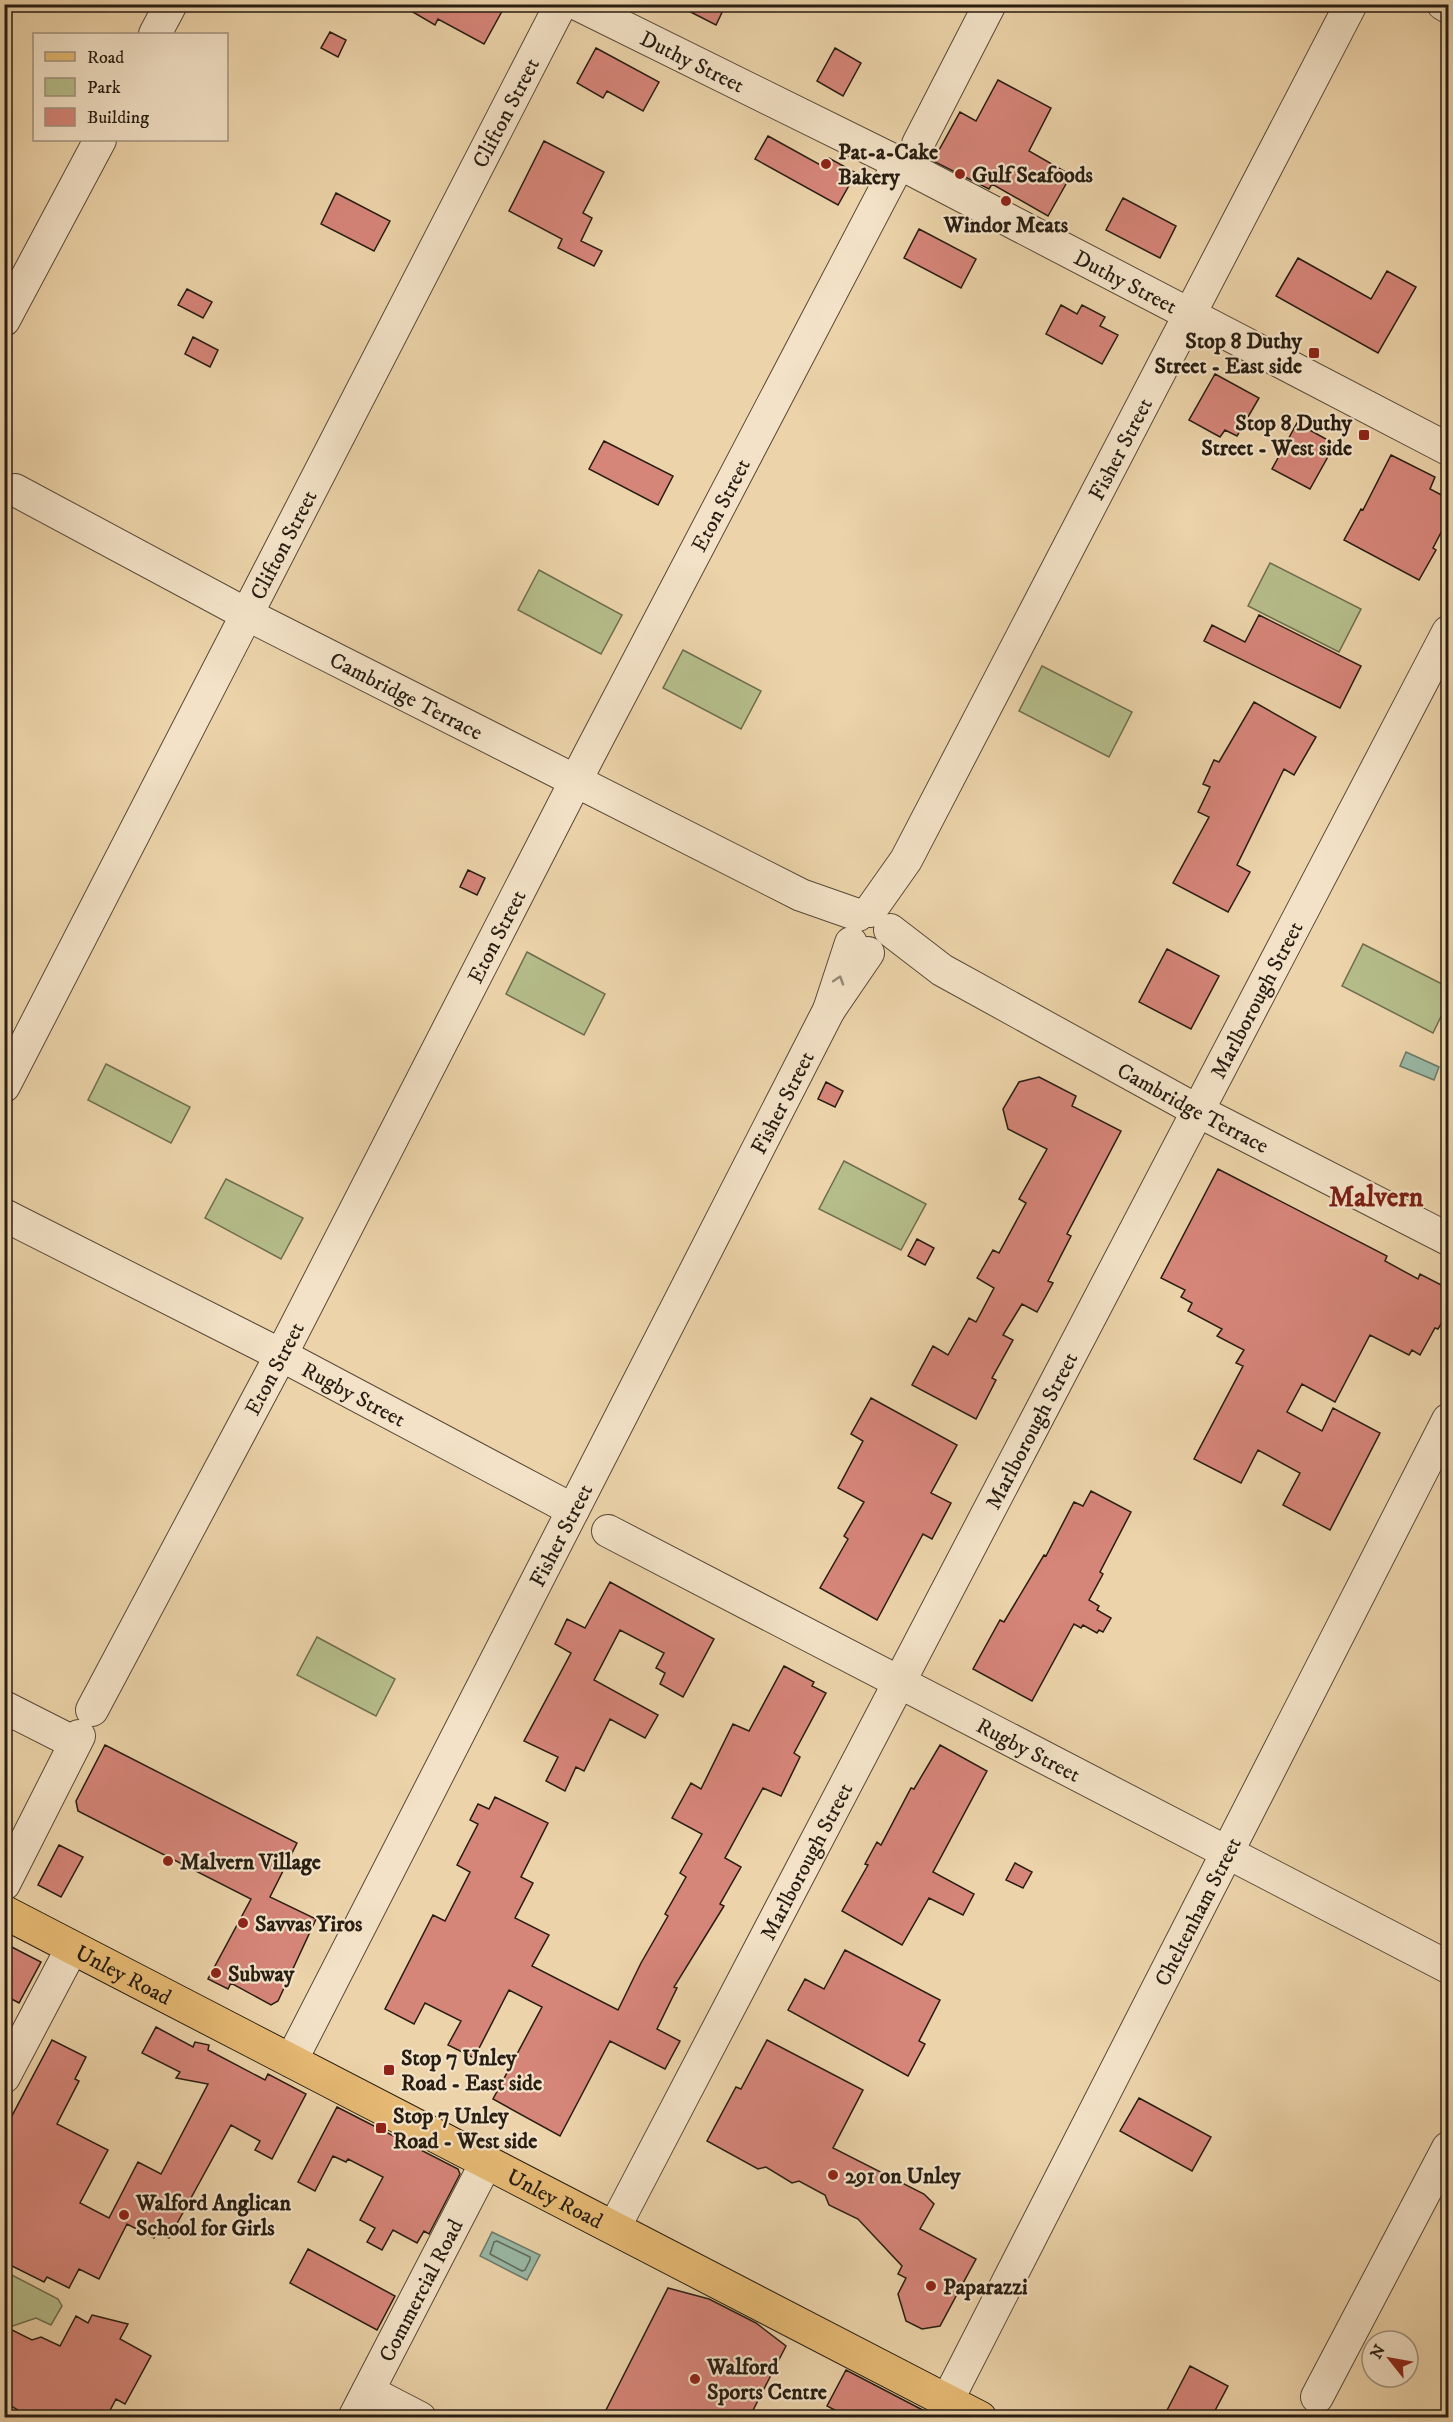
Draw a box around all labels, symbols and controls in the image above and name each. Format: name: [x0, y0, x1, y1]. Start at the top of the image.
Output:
street label: Duthy Street: [636, 25, 748, 100]
legend: [33, 33, 228, 141]
text: Road: [87, 47, 124, 69]
street label: Clifton Street: [467, 54, 546, 173]
text: Park: [87, 77, 121, 99]
text: Building: [87, 107, 149, 129]
place label: Pat-a-Cake Bakery: [838, 139, 938, 191]
marker: Pat-a-Cake Bakery: [819, 157, 833, 171]
place label: Gulf Seafoods: [972, 162, 1094, 189]
marker: Gulf Seafoods: [953, 167, 967, 181]
marker: Windor Meats: [999, 194, 1013, 208]
place label: Windor Meats: [943, 212, 1069, 239]
street label: Duthy Street: [1069, 245, 1181, 321]
place label: Stop 8 Duthy Street - East side: [1154, 328, 1303, 380]
marker: Stop 8 Duthy Street - East side: [1307, 346, 1321, 360]
street label: Fisher Street: [1083, 393, 1159, 505]
place label: Stop 8 Duthy Street - West side: [1201, 410, 1353, 462]
marker: Stop 8 Duthy Street - West side: [1357, 428, 1371, 442]
street label: Eton Street: [686, 454, 757, 557]
street label: Clifton Street: [245, 486, 324, 605]
street label: Cambridge Terrace: [325, 647, 487, 747]
street label: Eton Street: [462, 885, 533, 988]
street label: Marlborough Street: [1205, 917, 1309, 1084]
one-way arrow: [832, 975, 844, 986]
street label: Fisher Street: [746, 1047, 821, 1159]
street label: Cambridge Terrace: [1112, 1057, 1273, 1160]
district label: Malvern: [1329, 1180, 1424, 1215]
street label: Eton Street: [239, 1318, 311, 1420]
street label: Marlborough Street: [980, 1348, 1084, 1514]
street label: Rugby Street: [297, 1357, 410, 1434]
street label: Fisher Street: [524, 1480, 599, 1592]
street label: Rugby Street: [971, 1713, 1085, 1789]
street label: Marlborough Street: [755, 1779, 859, 1945]
street label: Cheltenham Street: [1149, 1833, 1248, 1991]
place label: Malvern Village: [180, 1849, 321, 1876]
marker: Malvern Village: [161, 1854, 175, 1868]
place label: Savvas Yiros: [255, 1911, 363, 1938]
marker: Savvas Yiros: [236, 1916, 250, 1930]
street label: Unley Road: [71, 1939, 176, 2011]
place label: Subway: [228, 1961, 295, 1988]
marker: Subway: [209, 1966, 223, 1980]
place label: Stop 7 Unley Road - East side: [401, 2045, 542, 2097]
marker: Stop 7 Unley Road - East side: [382, 2063, 396, 2077]
place label: Stop 7 Unley Road - West side: [393, 2103, 537, 2155]
marker: Stop 7 Unley Road - West side: [374, 2121, 388, 2135]
street label: Unley Road: [502, 2163, 607, 2235]
place label: 291 on Unley: [845, 2163, 961, 2190]
marker: 291 on Unley: [826, 2168, 840, 2182]
place label: Walford Anglican School for Girls: [135, 2190, 291, 2242]
marker: Walford Anglican School for Girls: [117, 2208, 131, 2222]
street label: Commercial Road: [373, 2215, 470, 2367]
place label: Paparazzi: [943, 2274, 1028, 2301]
marker: Paparazzi: [924, 2279, 938, 2293]
north arrow: [1360, 2329, 1420, 2389]
text: N: [1366, 2341, 1390, 2363]
place label: Walford Sports Centre: [706, 2354, 827, 2406]
marker: Walford Sports Centre: [688, 2372, 702, 2386]

